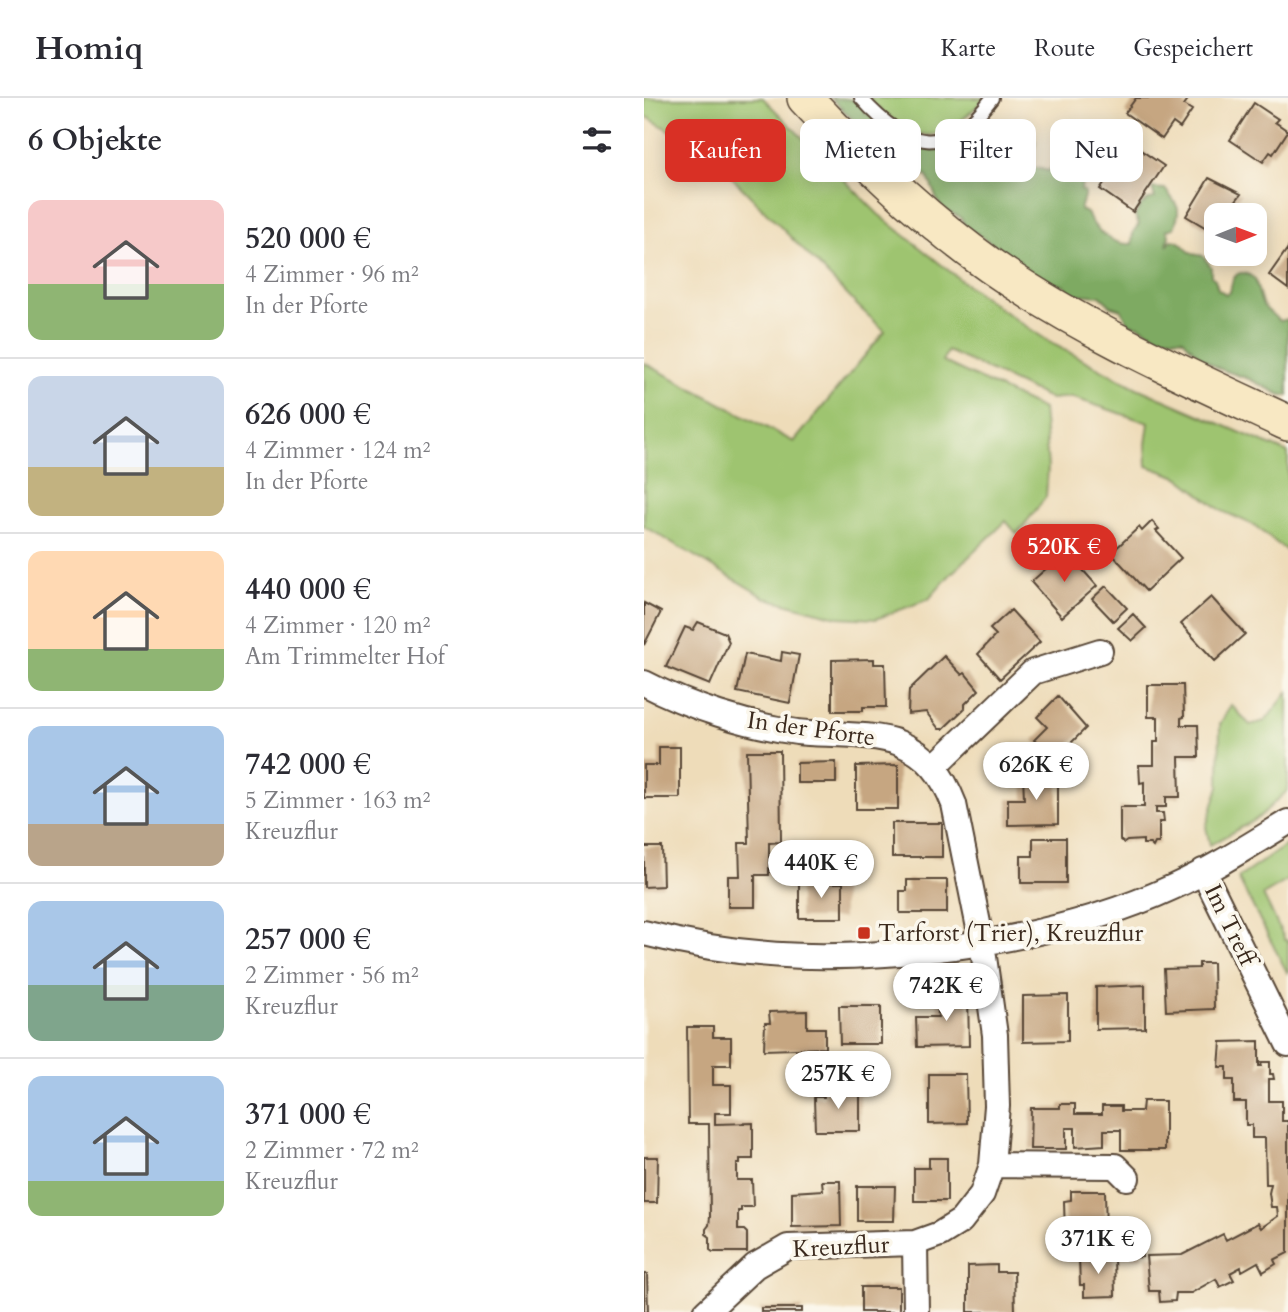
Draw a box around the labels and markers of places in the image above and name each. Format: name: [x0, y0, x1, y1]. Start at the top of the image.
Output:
pin: 520K €: [1007, 524, 1121, 584]
pin: 626K €: [979, 742, 1093, 802]
pin: 440K €: [764, 840, 878, 900]
place label: Tarforst (Trier), Kreuzflur: [878, 917, 1144, 950]
marker: Tarforst (Trier), Kreuzflur: [856, 925, 872, 941]
pin: 742K €: [889, 964, 1003, 1023]
pin: 257K €: [781, 1052, 895, 1111]
pin: 371K €: [1041, 1216, 1155, 1276]

